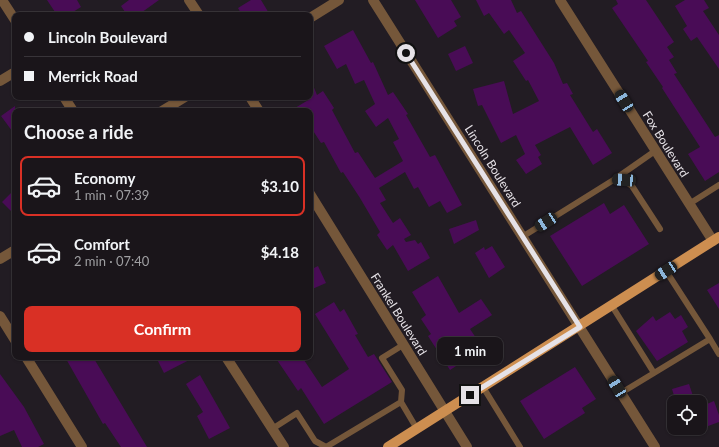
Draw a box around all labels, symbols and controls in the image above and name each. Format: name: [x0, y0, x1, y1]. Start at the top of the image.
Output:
text: Lincoln Boulevard: [48, 28, 167, 46]
route start: [397, 44, 415, 62]
text: Merrick Road: [48, 67, 138, 85]
car: [613, 88, 635, 114]
street label: Fox Boulevard: [640, 108, 692, 180]
text: Choose a ride: [24, 121, 133, 143]
street label: Lincoln Boulevard: [462, 122, 524, 210]
icon: car: [26, 168, 62, 204]
text: Economy: [74, 169, 135, 187]
car: [612, 173, 636, 187]
text: $3.10: [261, 177, 299, 195]
text: 1 min · 07:39: [74, 187, 149, 203]
car: [533, 210, 559, 234]
icon: car: [26, 234, 62, 270]
text: Comfort: [74, 235, 130, 253]
text: $4.18: [261, 243, 299, 261]
text: 2 min · 07:40: [74, 253, 149, 269]
car: [653, 259, 679, 283]
street label: Frankel Boulevard: [368, 270, 430, 358]
button: Confirm: [24, 306, 301, 352]
callout: 1 min: [437, 337, 503, 365]
text: 1 min: [454, 343, 486, 359]
car: [606, 374, 628, 400]
route end: [461, 386, 479, 404]
map controls: [667, 395, 707, 435]
button: locate: [667, 395, 707, 435]

